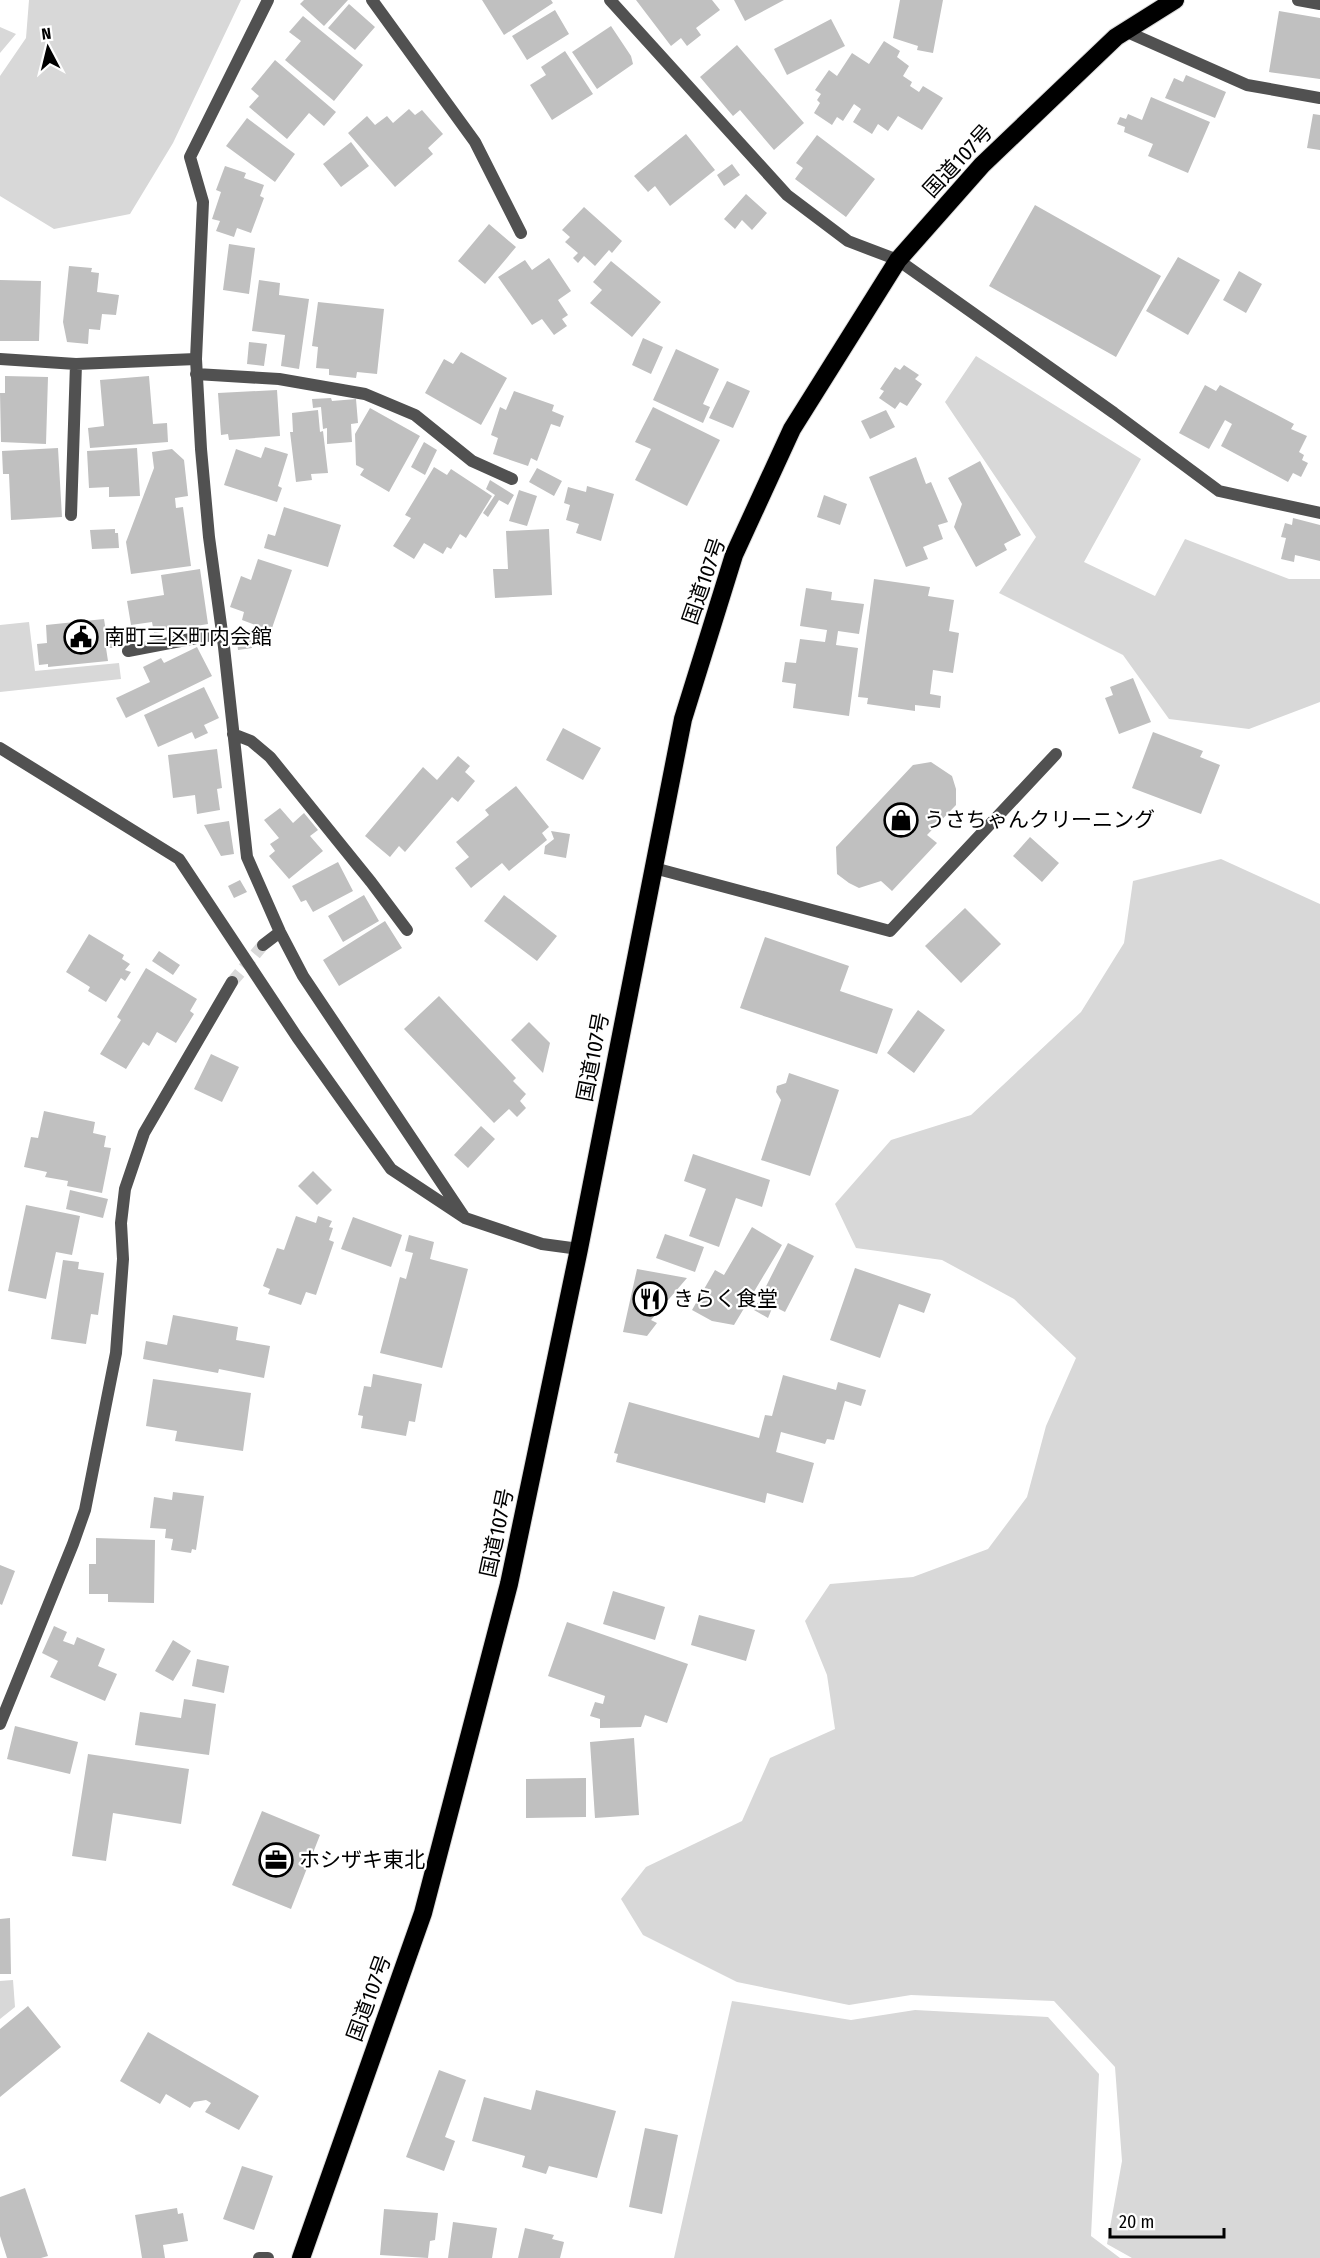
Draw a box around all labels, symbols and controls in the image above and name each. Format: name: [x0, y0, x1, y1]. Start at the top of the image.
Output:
north arrow: [18, 18, 78, 78]
text: N: [40, 24, 52, 44]
street label: 国道107号: [918, 119, 998, 203]
street label: 国道107号: [677, 534, 731, 628]
public building icon: 南町三区町内会館: [63, 619, 99, 655]
place label: 南町三区町内会館: [104, 624, 272, 650]
shop icon: うさちゃんクリーニング: [883, 802, 919, 838]
place label: うさちゃんクリーニング: [924, 807, 1155, 833]
street label: 国道107号: [572, 1010, 614, 1104]
restaurant icon: きらく食堂: [632, 1281, 668, 1317]
place label: きらく食堂: [673, 1286, 778, 1312]
street label: 国道107号: [475, 1486, 519, 1580]
office icon: ホシザキ東北: [258, 1842, 294, 1878]
place label: ホシザキ東北: [299, 1847, 425, 1873]
street label: 国道107号: [341, 1951, 397, 2045]
scale bar: [1110, 2201, 1224, 2239]
text: 20 m: [1119, 2211, 1154, 2233]

